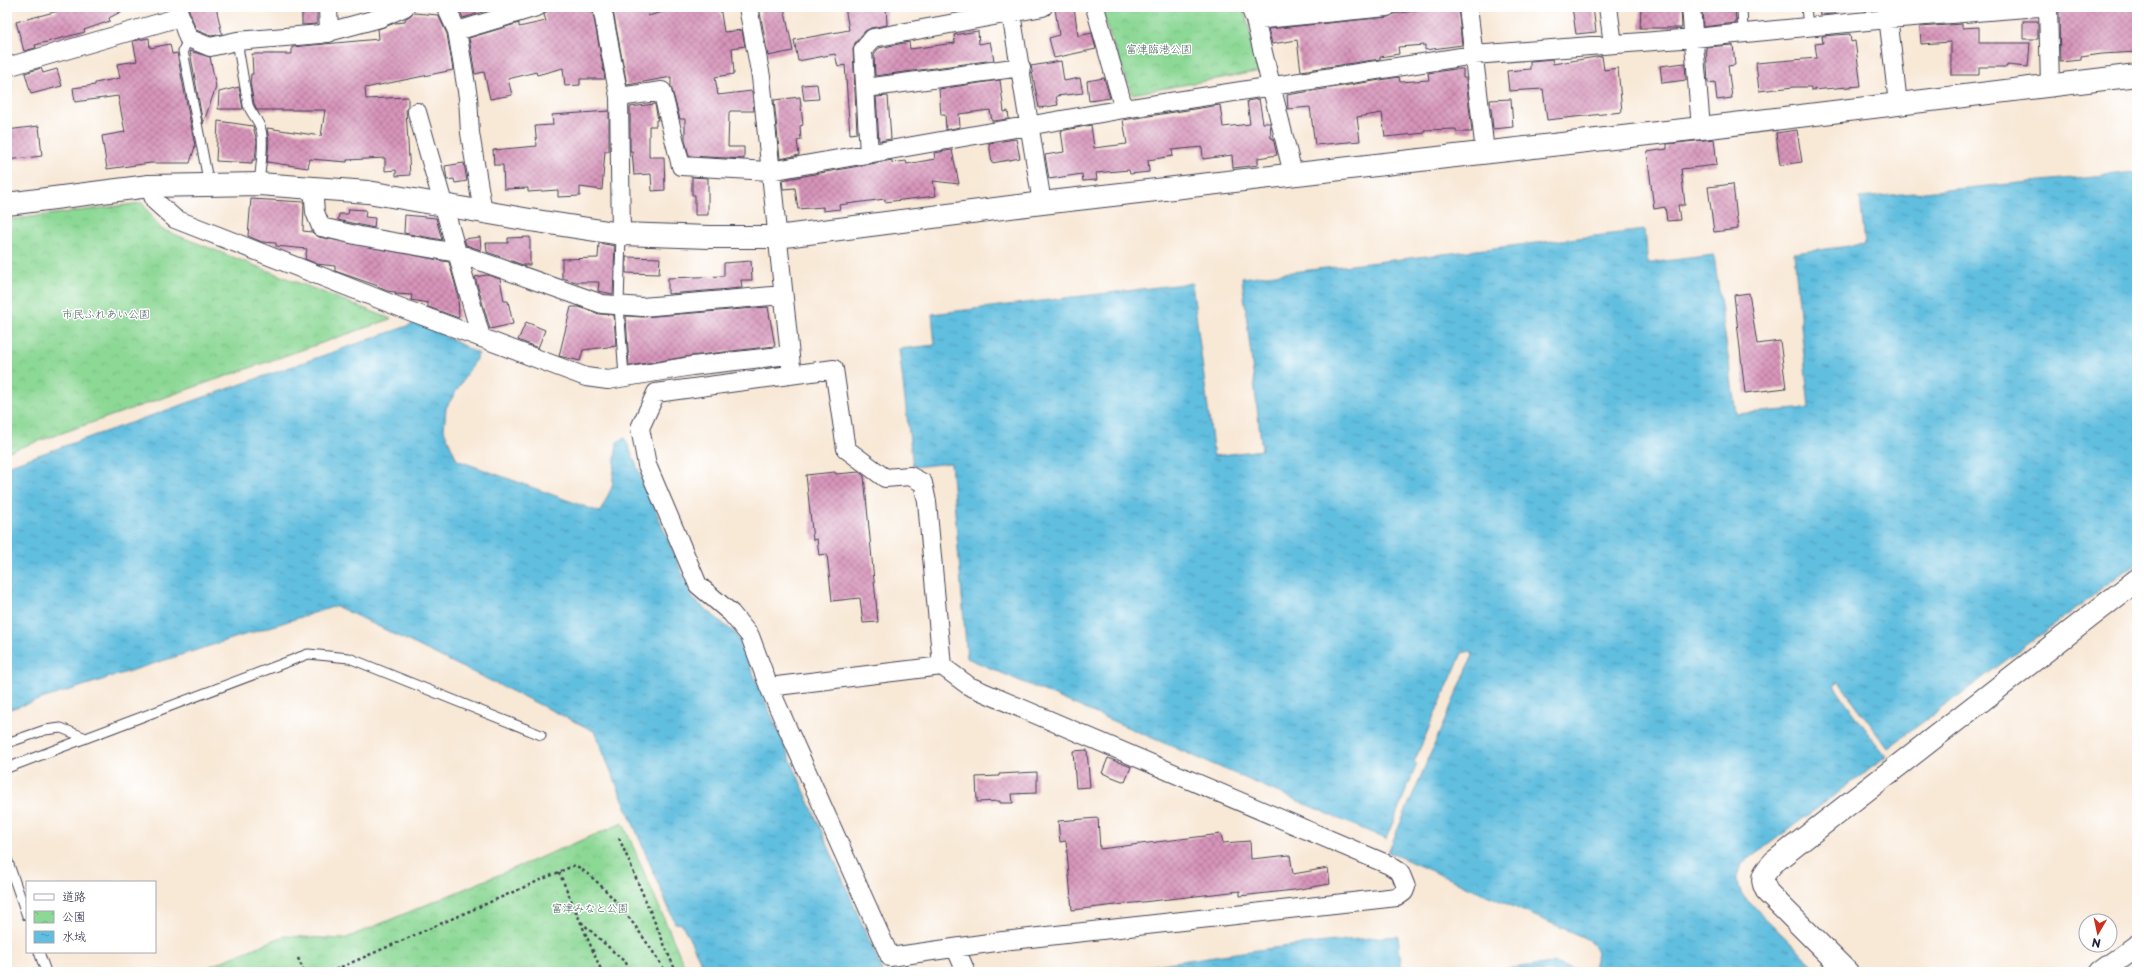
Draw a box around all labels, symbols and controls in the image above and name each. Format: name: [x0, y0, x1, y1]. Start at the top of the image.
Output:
park label: 富津臨港公園: [1126, 40, 1192, 57]
park label: 市民ふれあい公園: [62, 305, 150, 322]
legend: [26, 881, 156, 953]
text: 道路: [62, 887, 86, 905]
park label: 富津みなと公園: [552, 899, 629, 916]
text: 公園: [62, 907, 86, 925]
north arrow: [2078, 913, 2118, 953]
text: 水域: [62, 927, 86, 945]
text: N: [2090, 934, 2102, 952]

